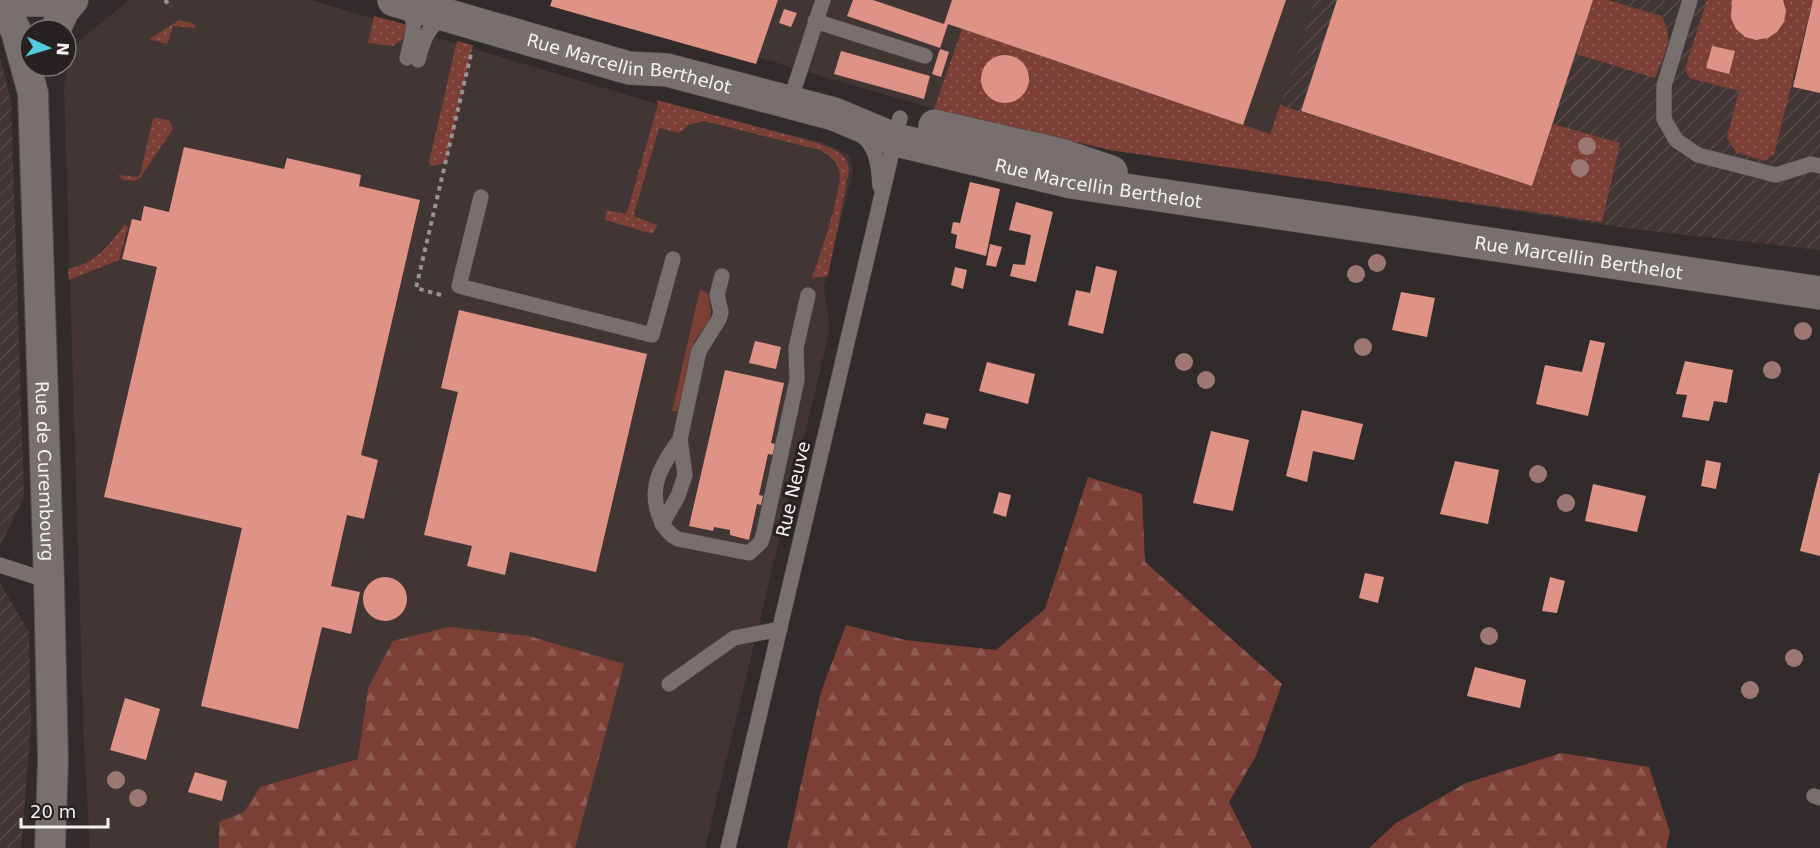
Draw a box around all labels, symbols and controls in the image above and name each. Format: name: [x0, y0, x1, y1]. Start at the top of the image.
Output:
north arrow: [18, 18, 78, 78]
street label: Rue Marcellin Berthelot: [525, 29, 734, 97]
text: N: [53, 42, 72, 56]
street label: Rue Marcellin Berthelot: [993, 154, 1204, 212]
street label: Rue Marcellin Berthelot: [1473, 231, 1684, 283]
street label: Rue de Curembourg: [32, 381, 59, 561]
street label: Rue Neuve: [772, 439, 814, 539]
scale bar: [21, 791, 108, 829]
text: 20 m: [30, 801, 76, 822]

